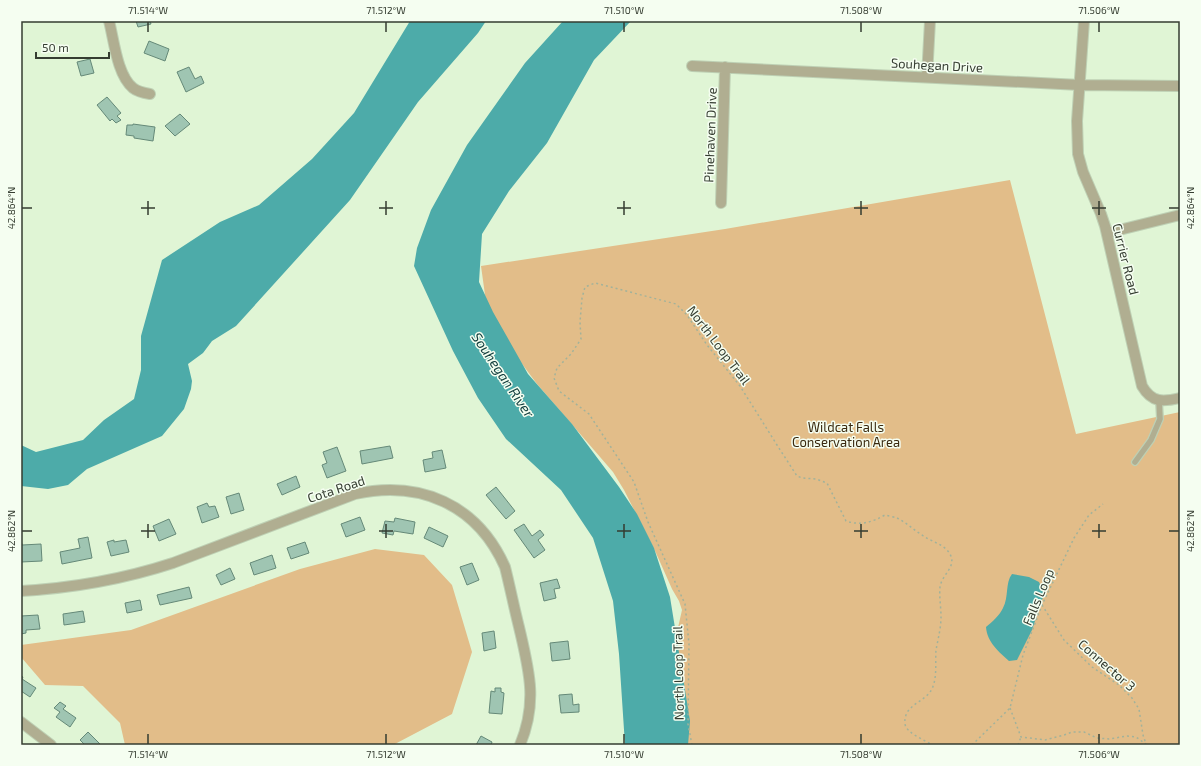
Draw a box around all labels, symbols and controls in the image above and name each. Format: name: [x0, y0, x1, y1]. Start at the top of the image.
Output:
text: 71.514°W: [128, 4, 169, 16]
text: 71.512°W: [366, 4, 406, 16]
text: 71.510°W: [604, 4, 644, 16]
text: 71.508°W: [840, 4, 882, 16]
text: 71.506°W: [1078, 4, 1120, 16]
scale bar: [36, 34, 109, 60]
text: 50 m: [42, 40, 69, 54]
street label: Souhegan Drive: [891, 55, 984, 75]
street label: Pinehaven Drive: [700, 87, 720, 183]
text: 42.864°N: [5, 187, 17, 229]
text: 42.864°N: [1184, 187, 1196, 229]
street label: Currier Road: [1109, 222, 1143, 296]
street label: North Loop Trail: [684, 302, 754, 388]
water label: Souhegan River: [469, 329, 538, 421]
park label: Wildcat Falls Conservation Area: [792, 419, 900, 450]
street label: Cota Road: [305, 472, 367, 506]
text: 42.862°N: [5, 510, 17, 552]
text: 42.862°N: [1184, 510, 1196, 552]
street label: Falls Loop: [1019, 566, 1057, 628]
street label: North Loop Trail: [669, 625, 687, 720]
street label: Connector 3: [1075, 636, 1139, 694]
text: 71.514°W: [128, 748, 169, 760]
text: 71.512°W: [366, 748, 406, 760]
text: 71.510°W: [604, 748, 644, 760]
text: 71.508°W: [840, 748, 882, 760]
text: 71.506°W: [1078, 748, 1120, 760]

